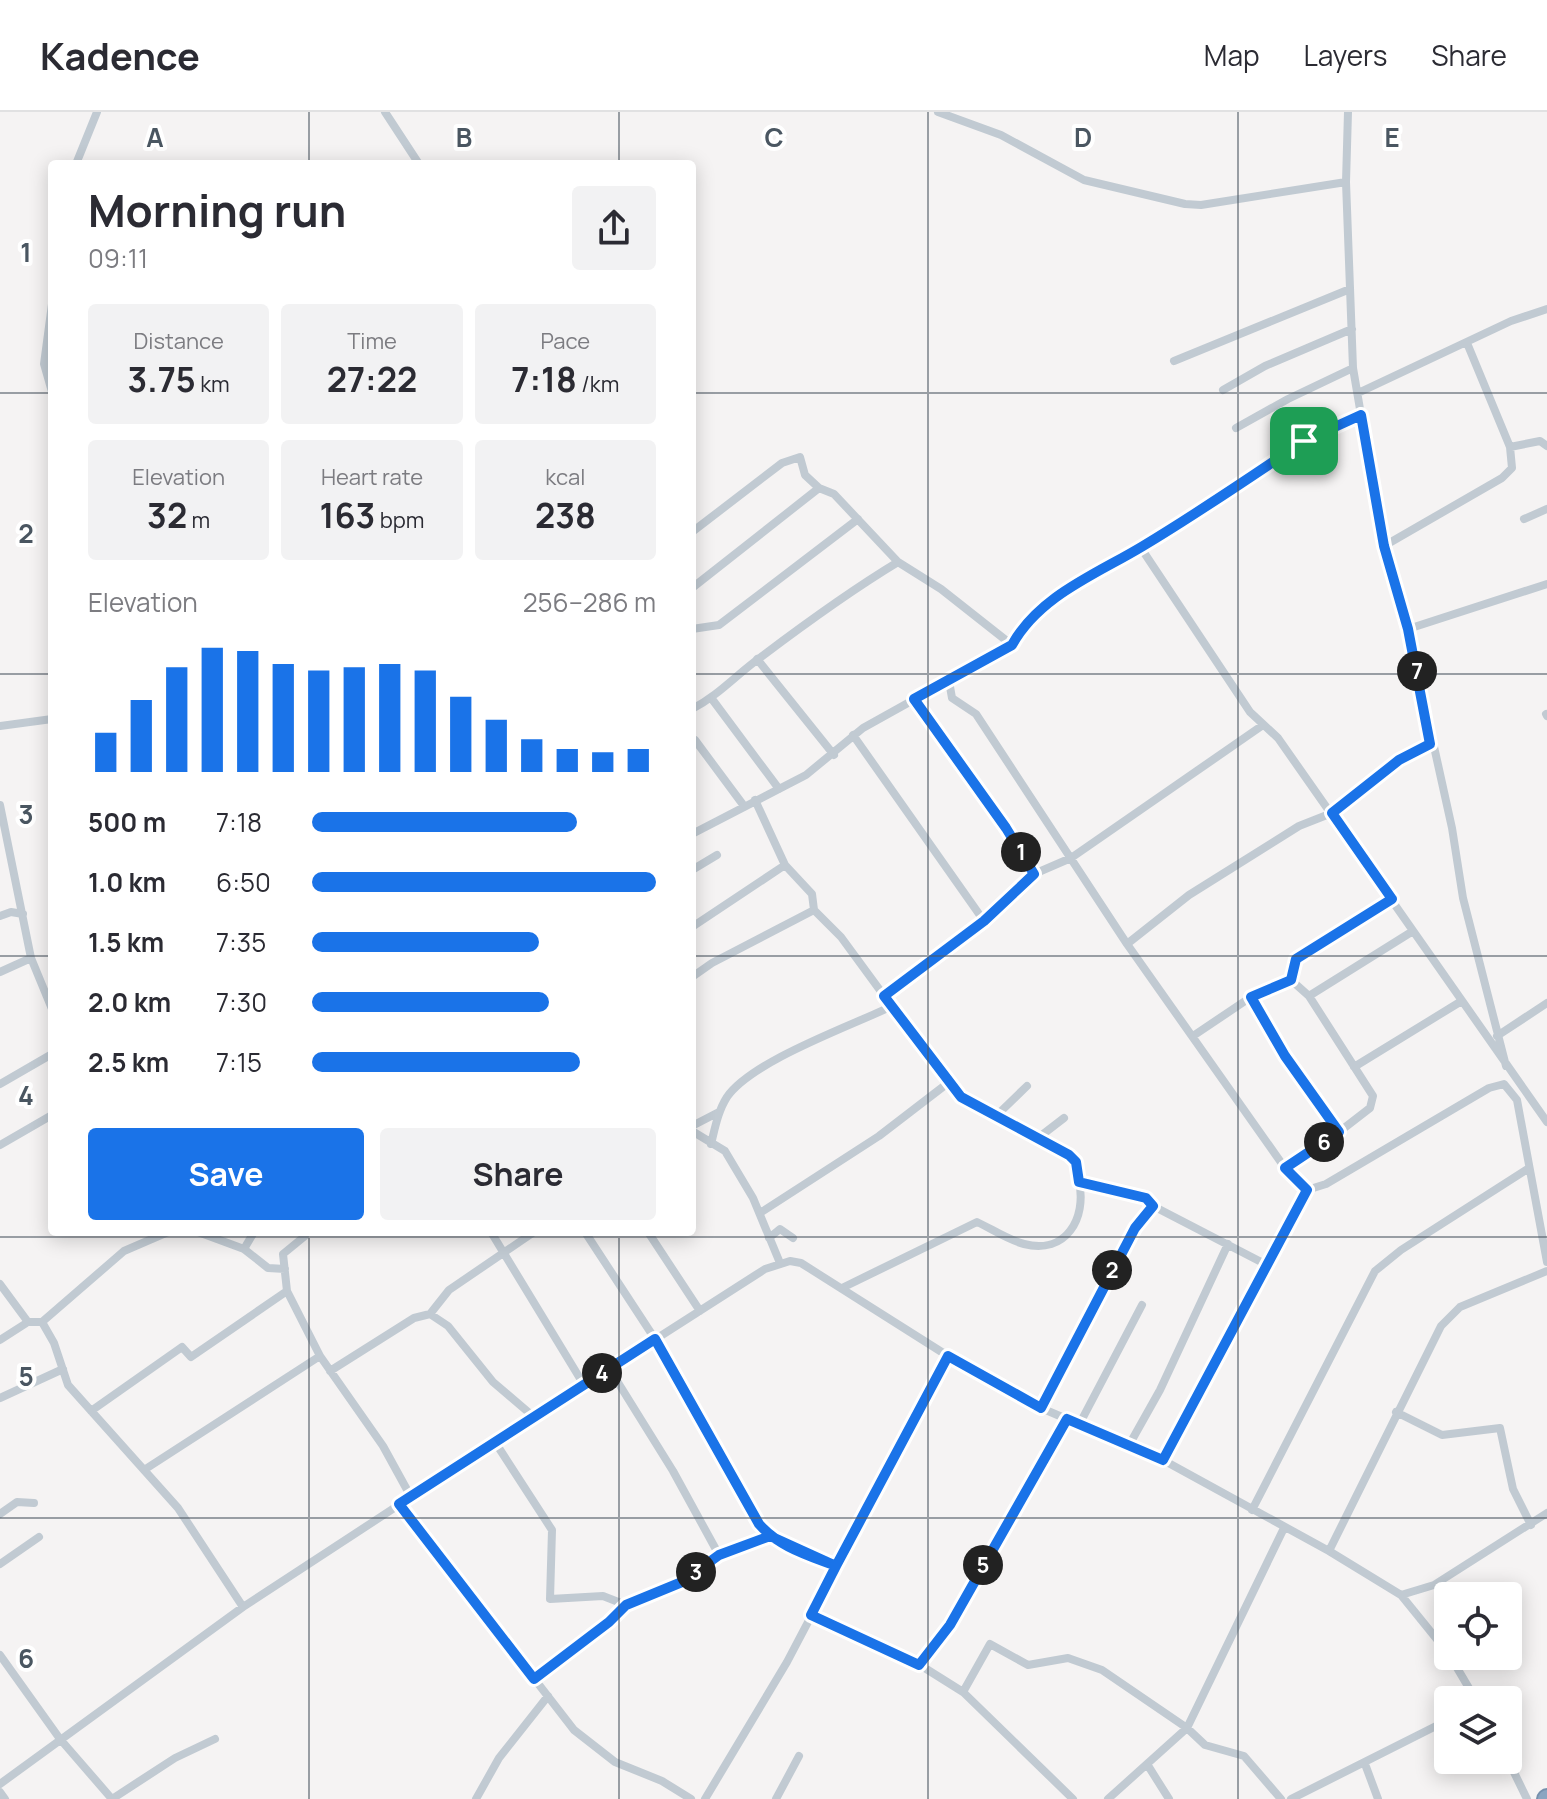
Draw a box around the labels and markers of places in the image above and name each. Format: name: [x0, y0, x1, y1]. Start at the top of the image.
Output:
pin: [1270, 407, 1338, 475]
pin: 7: [1397, 651, 1437, 691]
pin: 1: [1001, 832, 1041, 872]
pin: 6: [1304, 1122, 1344, 1162]
pin: 2: [1092, 1250, 1132, 1290]
pin: 4: [582, 1353, 622, 1393]
pin: 5: [963, 1545, 1003, 1585]
pin: 3: [676, 1552, 716, 1592]

